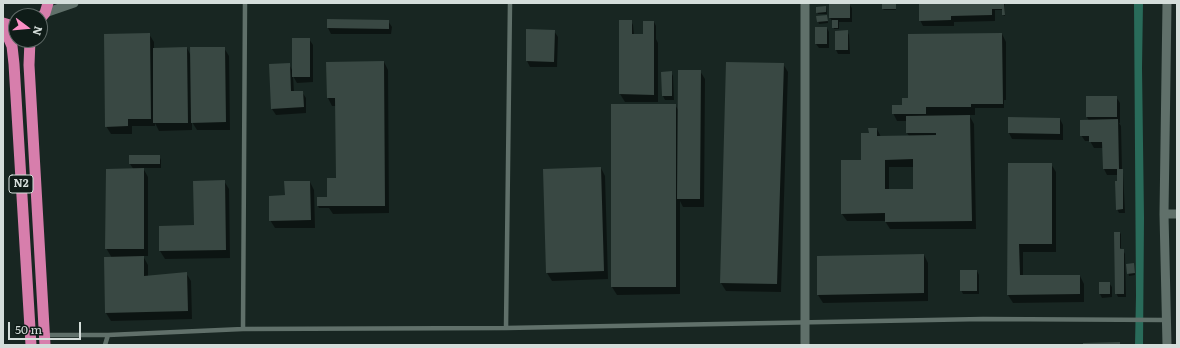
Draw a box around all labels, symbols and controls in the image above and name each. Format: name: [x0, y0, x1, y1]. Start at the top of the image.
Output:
north arrow: [8, 8, 48, 48]
text: N: [30, 24, 48, 38]
road number: N2: [9, 175, 33, 193]
scale bar: [10, 314, 83, 340]
text: 50 m: [15, 320, 42, 338]

